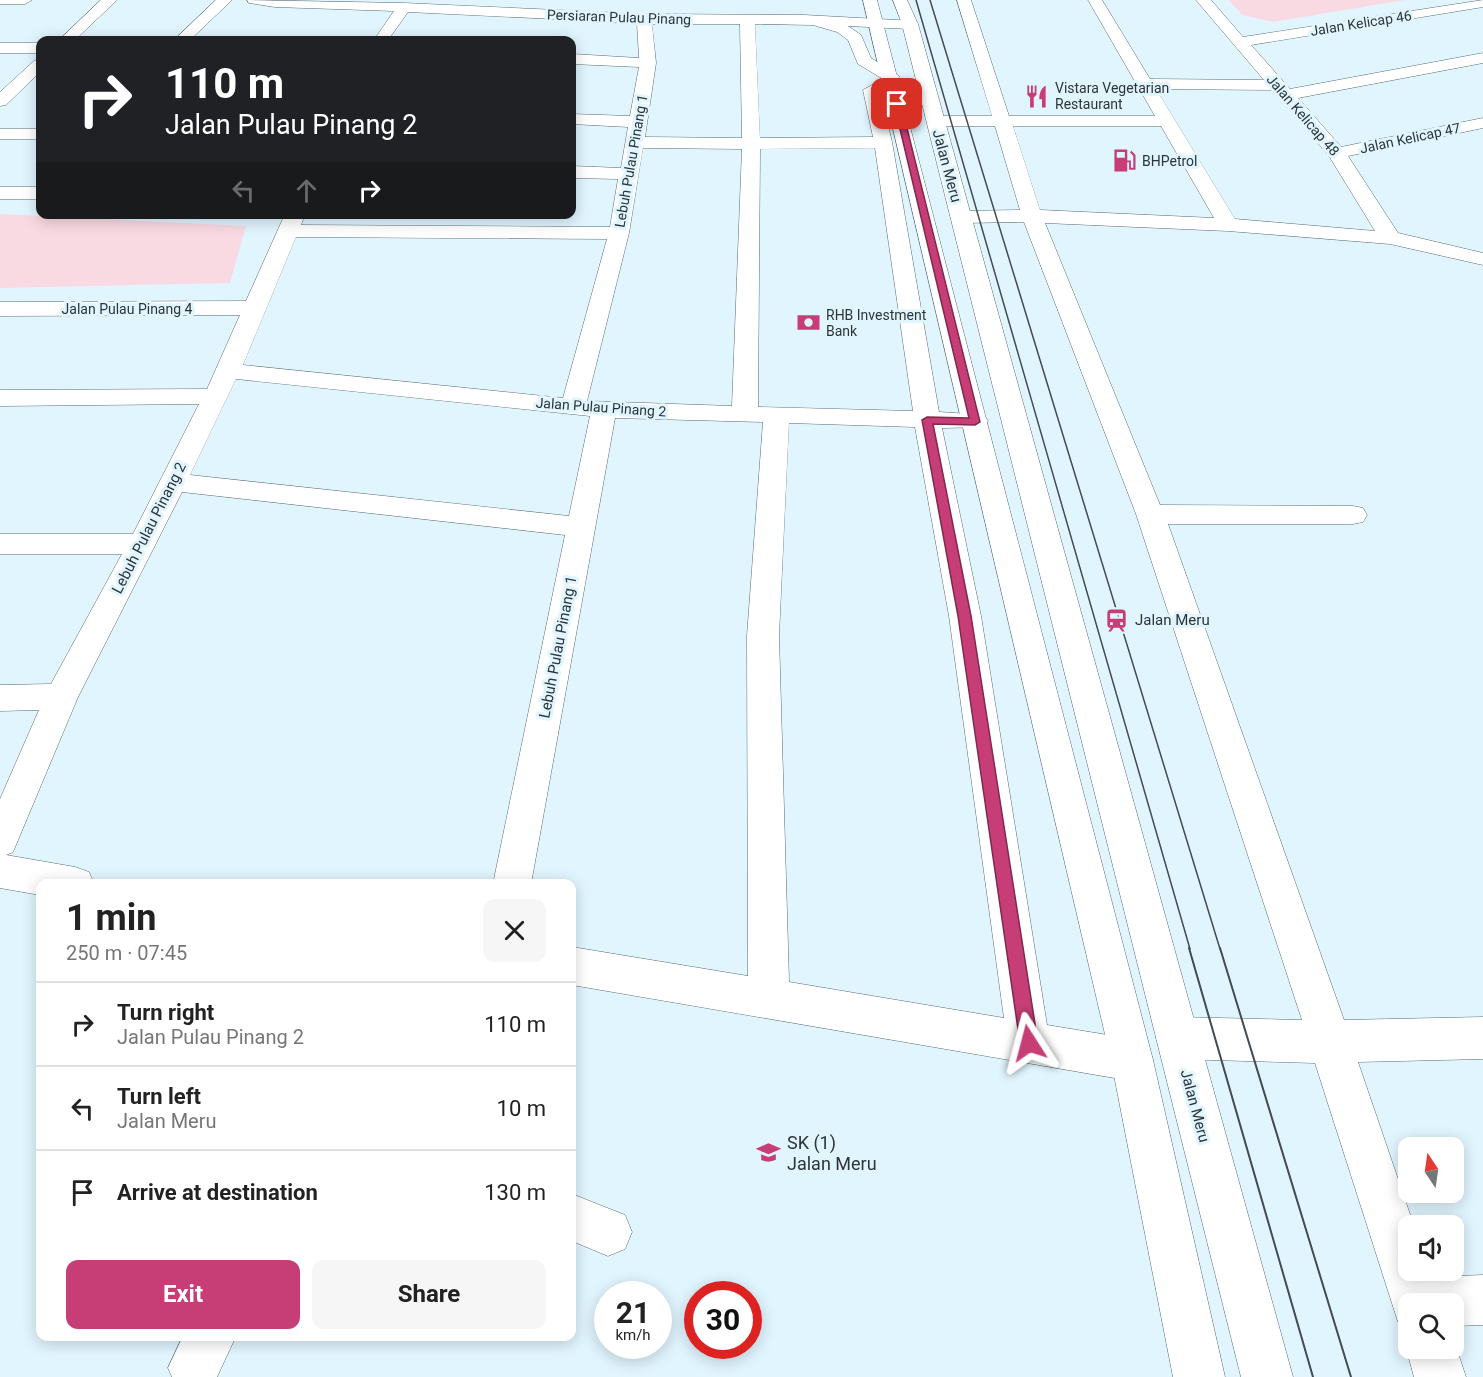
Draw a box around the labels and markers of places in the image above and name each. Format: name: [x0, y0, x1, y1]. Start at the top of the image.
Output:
pin: [871, 78, 922, 129]
place label: Vistara Vegetarian Restaurant: [1055, 80, 1169, 112]
restaurant icon: Vistara Vegetarian Restaurant: [1024, 83, 1050, 109]
fuel station icon: BHPetrol: [1111, 148, 1137, 174]
place label: BHPetrol: [1142, 153, 1197, 169]
place label: RHB Investment Bank: [826, 307, 927, 339]
bank icon: RHB Investment Bank: [795, 310, 821, 336]
station icon: Jalan Meru: [1104, 607, 1130, 633]
place label: Jalan Meru: [1135, 611, 1210, 629]
place label: SK (1) Jalan Meru: [787, 1132, 877, 1174]
school or university icon: SK (1) Jalan Meru: [756, 1139, 782, 1165]

